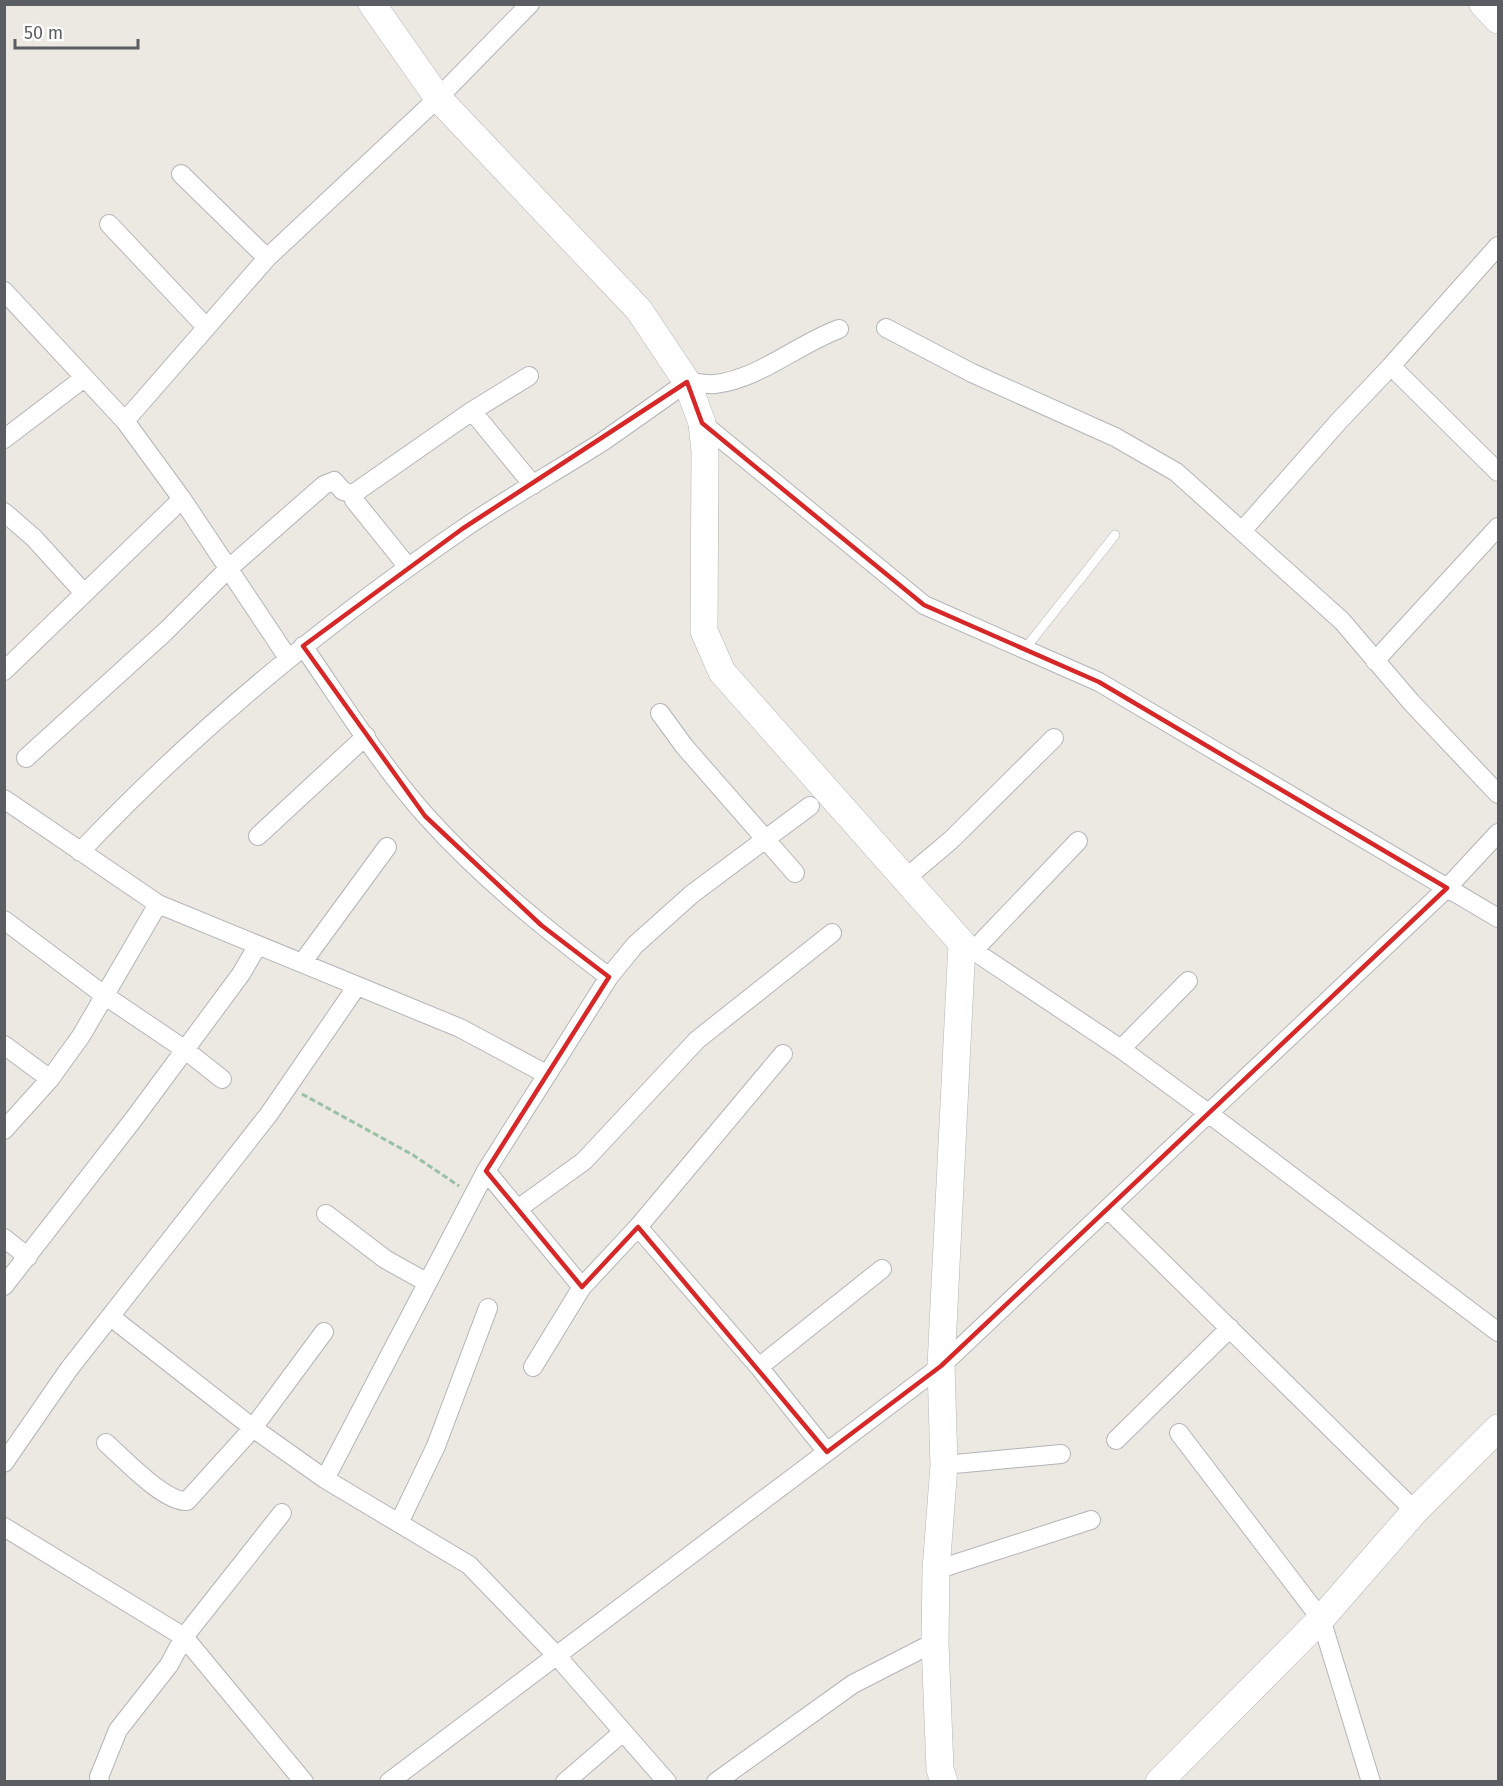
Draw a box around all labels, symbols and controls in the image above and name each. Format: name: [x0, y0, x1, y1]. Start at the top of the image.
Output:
scale bar: [15, 12, 138, 50]
text: 50 m: [24, 22, 63, 44]

